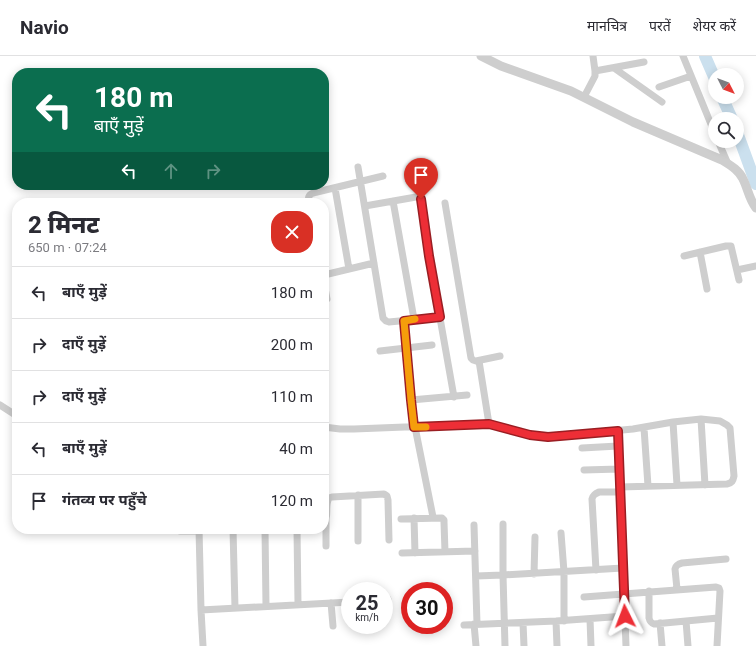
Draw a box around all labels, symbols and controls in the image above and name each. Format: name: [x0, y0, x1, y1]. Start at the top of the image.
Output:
text: Navio: [20, 16, 69, 39]
text: मानचित्र: [587, 18, 627, 34]
text: परतें: [649, 18, 671, 34]
text: शेयर करें: [693, 18, 736, 34]
north arrow: [708, 68, 744, 104]
map controls: [708, 68, 744, 148]
text: 180 m: [94, 81, 173, 114]
icon: left: [28, 84, 80, 136]
button: search: [708, 112, 744, 148]
text: बाएँ मुड़ें: [94, 115, 144, 136]
pin: [404, 158, 438, 199]
icon: left: [118, 160, 140, 182]
icon: ahead: [160, 160, 182, 182]
icon: right: [202, 160, 224, 182]
icon: arrive: [410, 164, 432, 186]
text: 2 मिनट: [28, 211, 100, 239]
button: close: [271, 211, 313, 253]
text: 650 m · 07:24: [28, 240, 107, 255]
icon: left: [28, 282, 50, 304]
text: बाएँ मुड़ें: [62, 283, 107, 301]
text: 180 m: [271, 284, 313, 302]
icon: right: [28, 334, 50, 356]
text: दाएँ मुड़ें: [62, 335, 106, 353]
text: 200 m: [271, 336, 313, 354]
icon: right: [28, 386, 50, 408]
text: दाएँ मुड़ें: [62, 387, 106, 405]
text: 110 m: [271, 388, 313, 406]
icon: left: [28, 438, 50, 460]
text: बाएँ मुड़ें: [62, 439, 107, 457]
text: 40 m: [279, 440, 313, 458]
icon: arrive: [28, 490, 50, 512]
text: गंतव्य पर पहुँचे: [62, 491, 147, 509]
text: 120 m: [271, 492, 313, 510]
speed limit sign: 30: [401, 582, 453, 634]
text: 25: [356, 591, 378, 615]
position arrow: [604, 595, 646, 637]
text: km/h: [355, 612, 379, 623]

